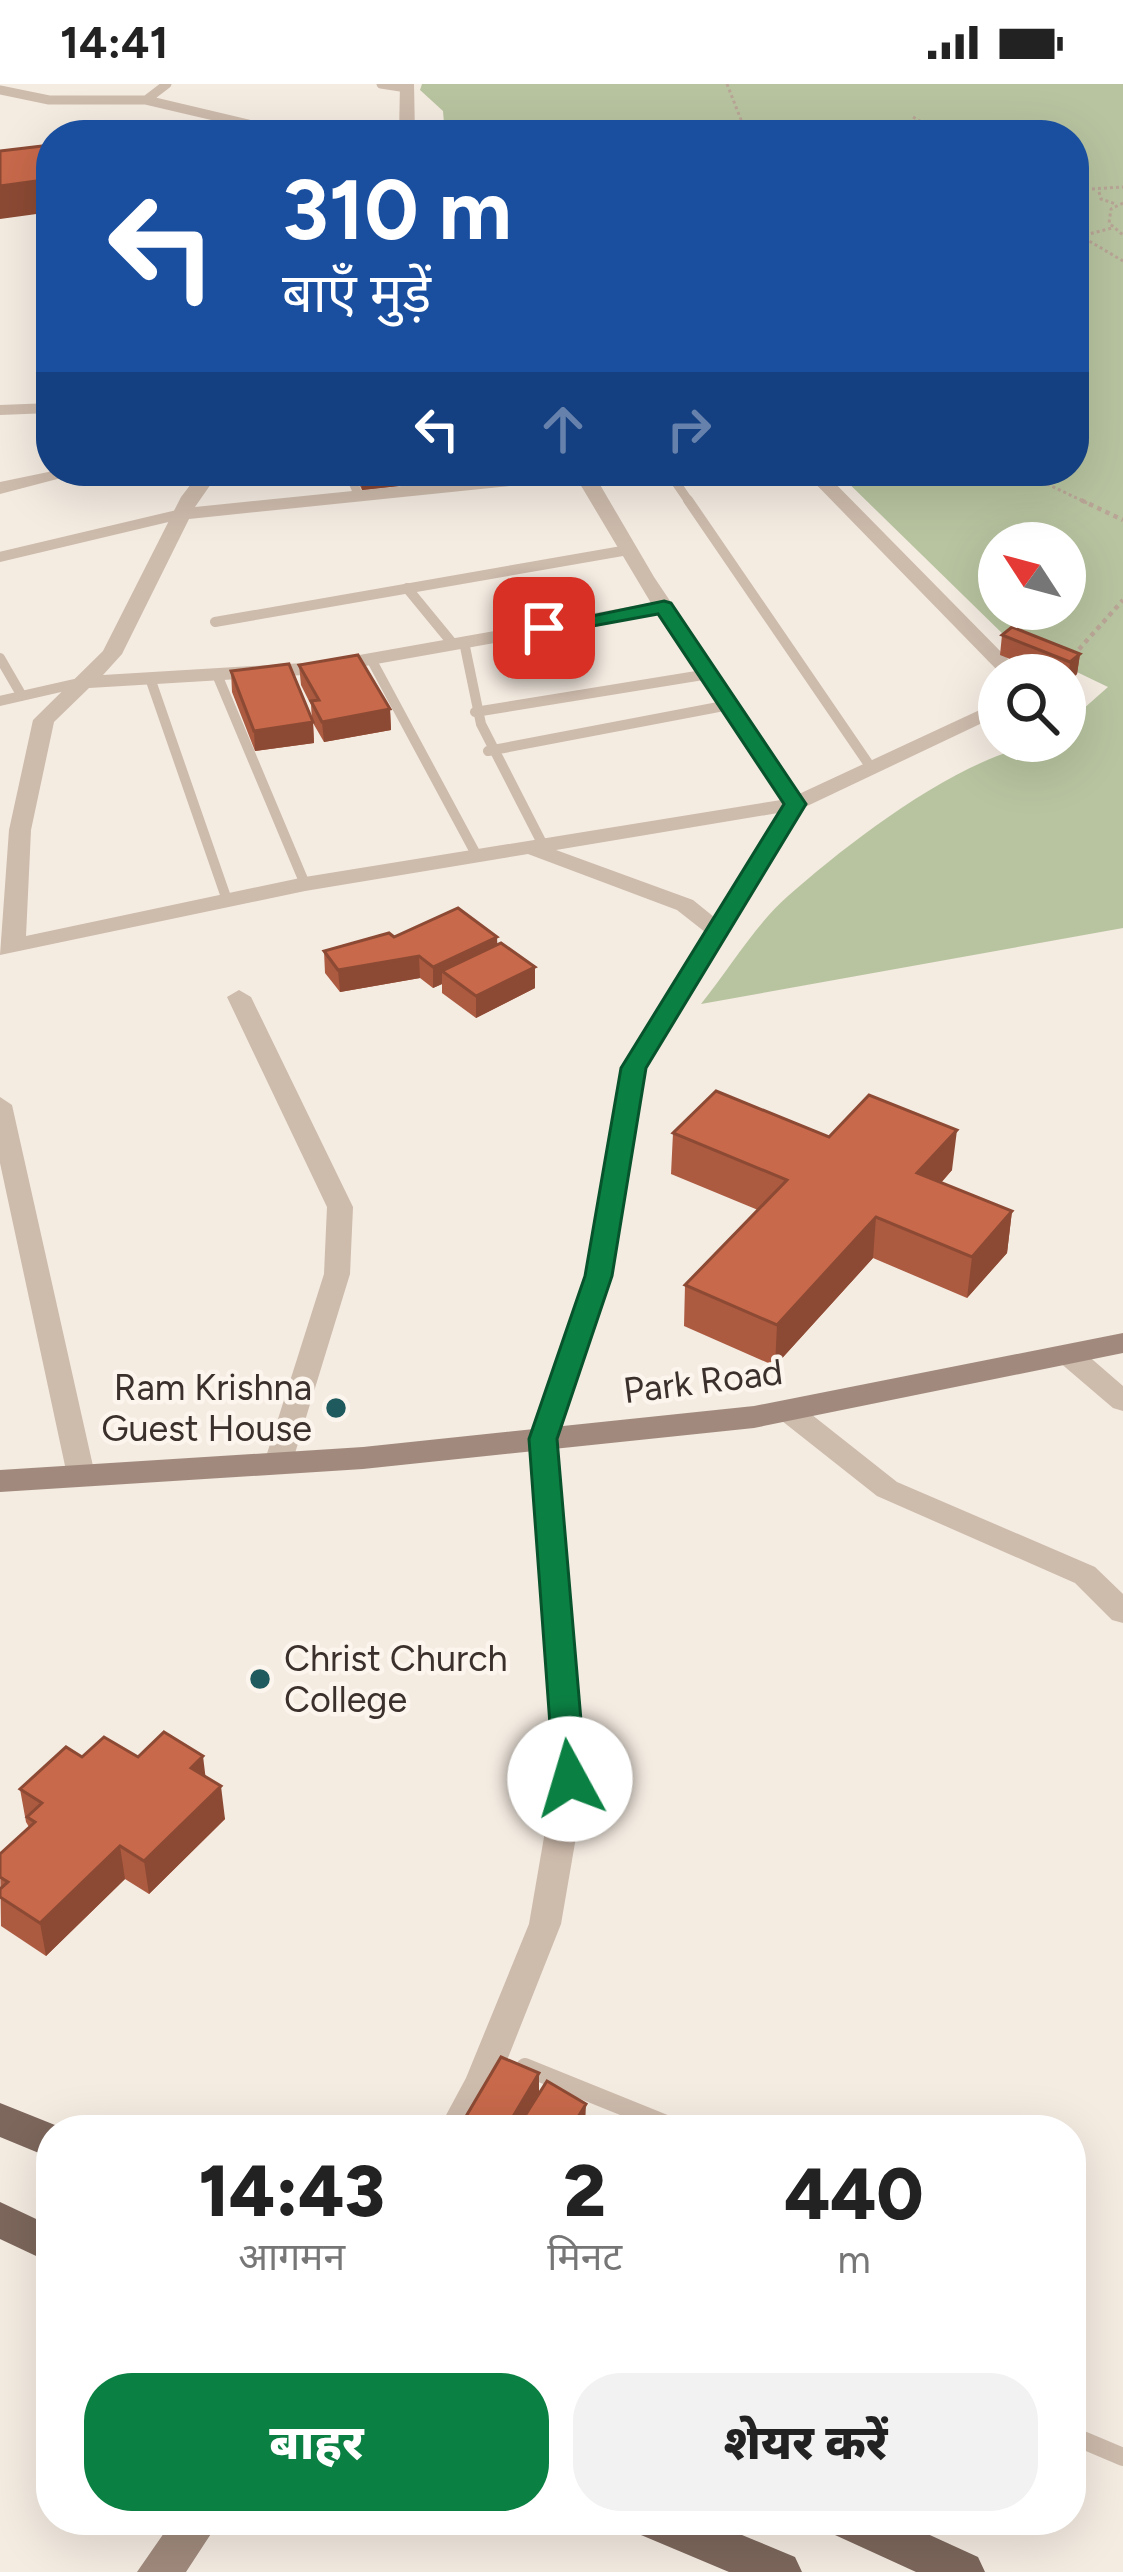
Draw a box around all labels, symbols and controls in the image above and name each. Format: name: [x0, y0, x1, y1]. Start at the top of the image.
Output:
text: 14:41: [60, 15, 169, 69]
text: 310 m: [282, 159, 512, 260]
icon: left: [84, 168, 240, 324]
text: बाएँ मुड़ें: [282, 261, 431, 326]
icon: left: [404, 396, 470, 462]
icon: ahead: [530, 396, 596, 462]
icon: right: [656, 396, 722, 462]
north arrow: [978, 522, 1086, 630]
map controls: [978, 522, 1086, 762]
pin: [493, 577, 595, 679]
icon: arrive: [511, 595, 577, 661]
button: search: [978, 654, 1086, 762]
street label: Park Road: [621, 1350, 785, 1412]
place label: Ram Krishna Guest House: [101, 1366, 312, 1450]
marker: Ram Krishna Guest House: [323, 1395, 349, 1421]
place label: Christ Church College: [284, 1637, 508, 1721]
marker: Christ Church College: [247, 1666, 273, 1692]
position arrow: [507, 1716, 633, 1842]
text: 14:43: [198, 2148, 385, 2234]
text: 2: [564, 2148, 606, 2234]
text: 440: [785, 2151, 924, 2237]
text: आगमन: [238, 2233, 345, 2280]
text: मिनट: [547, 2233, 622, 2280]
text: m: [837, 2236, 871, 2283]
button: बाहर: [84, 2373, 549, 2511]
button: शेयर करें: [573, 2373, 1038, 2511]

